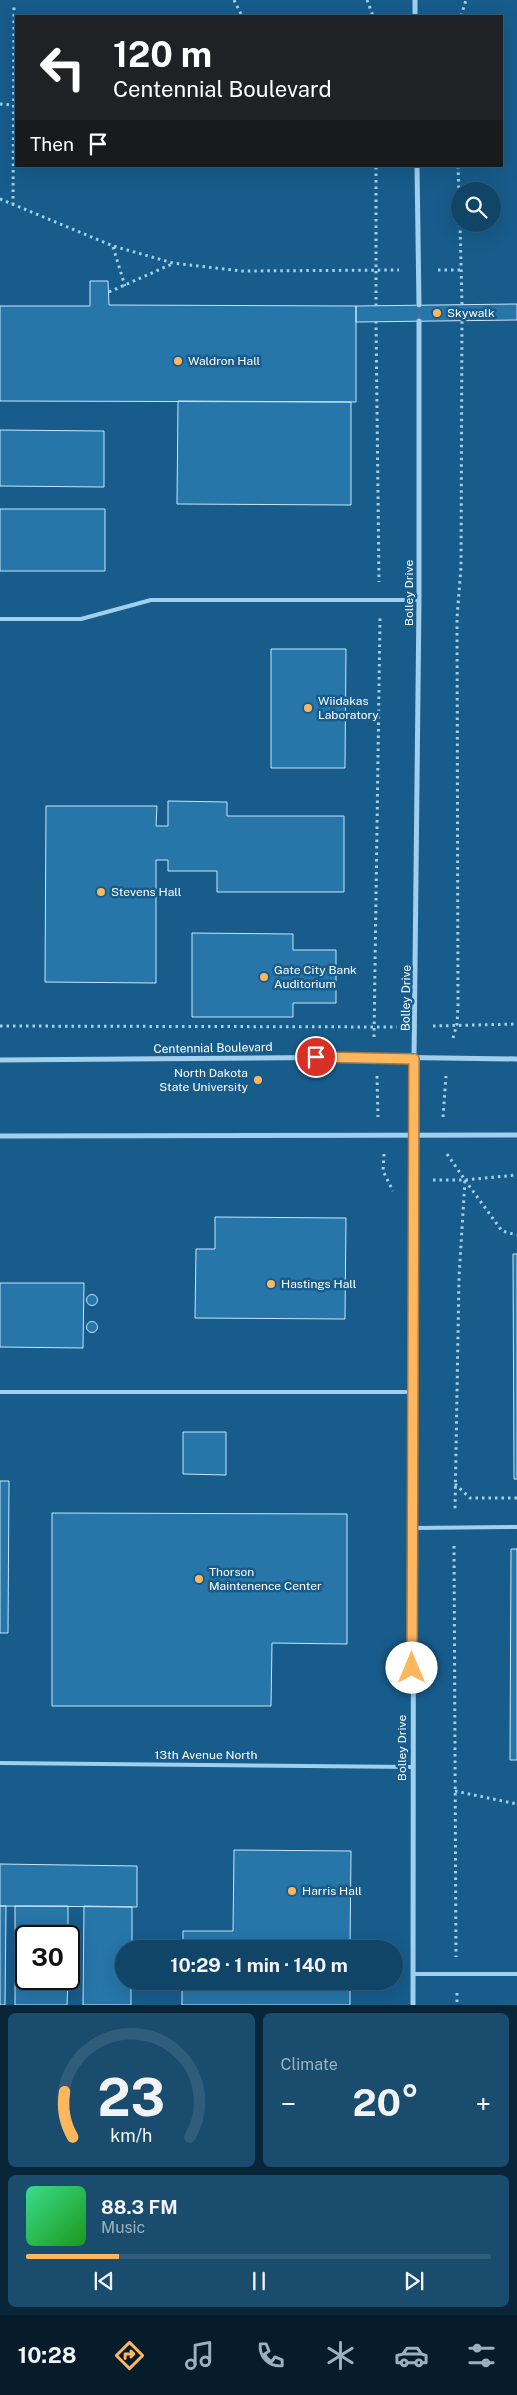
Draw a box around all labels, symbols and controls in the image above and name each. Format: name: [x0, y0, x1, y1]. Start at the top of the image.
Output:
text: 120 m: [113, 34, 212, 75]
icon: left: [30, 35, 95, 100]
text: Centennial Boulevard: [113, 76, 332, 102]
icon: arrive: [84, 130, 112, 158]
text: Then: [30, 133, 74, 155]
map controls: [451, 182, 501, 232]
button: search: [451, 182, 501, 232]
place label: Skywalk: [447, 306, 495, 320]
marker: Skywalk: [431, 307, 443, 319]
place label: Waldron Hall: [188, 354, 261, 368]
marker: Waldron Hall: [172, 355, 184, 367]
street label: Bolley Drive: [402, 560, 416, 626]
place label: Wiidakas Laboratory: [318, 694, 379, 722]
marker: Wiidakas Laboratory: [302, 702, 314, 714]
place label: Stevens Hall: [111, 885, 182, 899]
marker: Stevens Hall: [95, 886, 107, 898]
place label: Gate City Bank Auditorium: [274, 963, 357, 991]
street label: Bolley Drive: [398, 964, 414, 1031]
marker: Gate City Bank Auditorium: [258, 971, 270, 983]
pin: [295, 1036, 337, 1078]
street label: Centennial Boulevard: [153, 1040, 273, 1056]
icon: arrive: [302, 1043, 330, 1071]
place label: North Dakota State University: [159, 1066, 249, 1094]
marker: North Dakota State University: [252, 1074, 264, 1086]
place label: Hastings Hall: [281, 1277, 357, 1291]
marker: Hastings Hall: [265, 1278, 277, 1290]
place label: Thorson Maintenence Center: [209, 1565, 322, 1593]
marker: Thorson Maintenence Center: [193, 1573, 205, 1585]
position arrow: [385, 1641, 437, 1693]
street label: Bolley Drive: [395, 1715, 409, 1781]
street label: 13th Avenue North: [155, 1748, 258, 1762]
place label: Harris Hall: [302, 1884, 362, 1898]
marker: Harris Hall: [286, 1885, 298, 1897]
speed limit sign: 30: [15, 1925, 80, 1990]
text: 10:29 · 1 min · 140 m: [170, 1954, 348, 1976]
text: Climate: [281, 2055, 338, 2074]
text: 23: [97, 2067, 165, 2128]
text: 20°: [352, 2080, 419, 2125]
text: −: [281, 2087, 296, 2120]
text: +: [475, 2087, 491, 2120]
text: km/h: [110, 2125, 152, 2146]
text: 88.3 FM: [101, 2196, 178, 2218]
text: Music: [101, 2218, 145, 2237]
icon: previous: [90, 2267, 118, 2295]
icon: pause: [245, 2267, 273, 2295]
icon: next: [400, 2267, 428, 2295]
icon: directions: [112, 2338, 147, 2373]
icon: music: [182, 2338, 217, 2373]
icon: phone: [253, 2338, 288, 2373]
icon: climate: [323, 2338, 358, 2373]
icon: car: [394, 2338, 429, 2373]
icon: filters: [464, 2338, 499, 2373]
text: 10:28: [18, 2342, 76, 2368]

